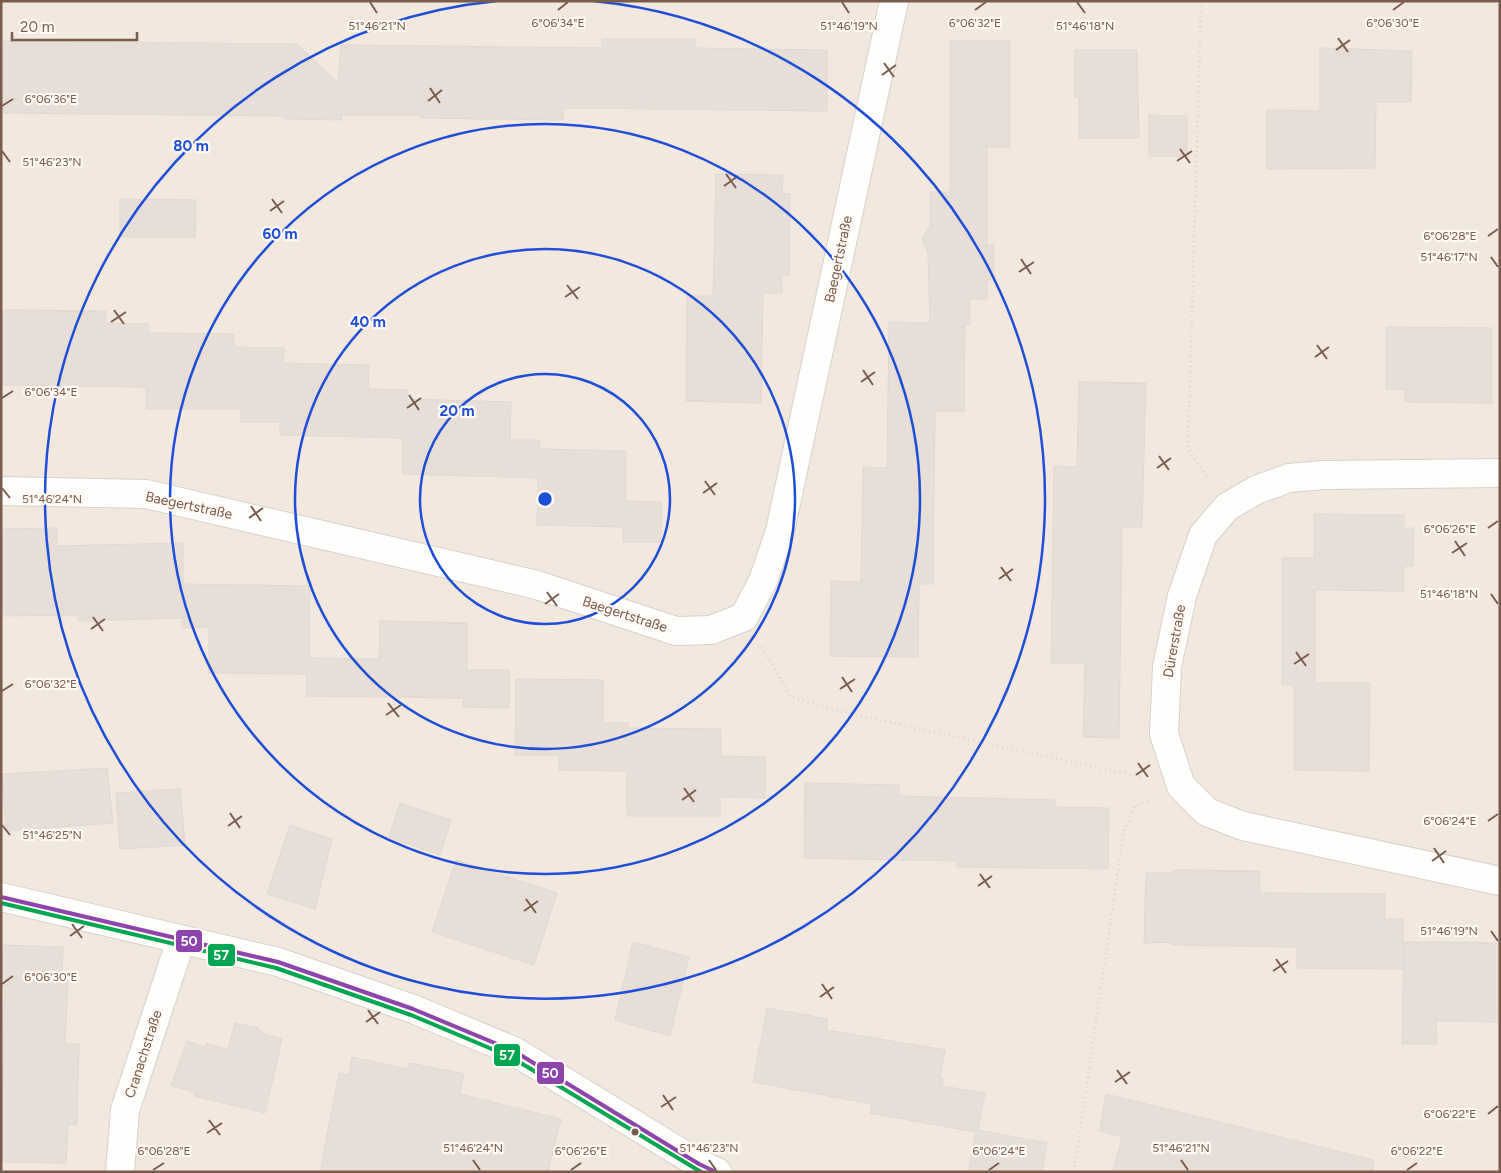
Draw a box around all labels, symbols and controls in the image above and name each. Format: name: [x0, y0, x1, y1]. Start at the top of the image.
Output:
scale bar: [12, 10, 138, 42]
text: 6°06'34"E: [531, 16, 585, 30]
text: 6°06'32"E: [949, 16, 1001, 30]
text: 6°06'30"E: [1366, 16, 1420, 30]
text: 20 m: [20, 18, 54, 36]
text: 51°46'21"N: [348, 19, 406, 33]
text: 51°46'19"N: [820, 19, 878, 33]
text: 51°46'18"N: [1056, 19, 1114, 33]
text: 6°06'36"E: [25, 92, 77, 106]
text: 80 m: [173, 137, 209, 155]
text: 51°46'23"N: [22, 155, 82, 169]
street label: Baegertstraße: [821, 214, 856, 304]
text: 60 m: [262, 225, 298, 243]
text: 6°06'28"E: [1423, 229, 1477, 243]
text: 51°46'17"N: [1420, 250, 1478, 264]
text: 40 m: [350, 313, 386, 331]
text: 6°06'34"E: [24, 385, 78, 399]
text: 20 m: [439, 402, 475, 420]
street label: Baegertstraße: [144, 488, 234, 523]
centre of rings: [536, 490, 554, 508]
text: 51°46'24"N: [22, 492, 82, 506]
text: 6°06'26"E: [1424, 522, 1476, 536]
text: 51°46'18"N: [1420, 587, 1478, 601]
street label: Baegertstraße: [580, 593, 670, 636]
street label: Dürerstraße: [1160, 603, 1189, 679]
text: 6°06'32"E: [25, 677, 77, 691]
text: 6°06'24"E: [1423, 814, 1477, 828]
text: 51°46'25"N: [22, 828, 82, 842]
text: 51°46'19"N: [1420, 924, 1478, 938]
line badge: 50: [175, 929, 203, 953]
text: 50: [180, 933, 198, 950]
line badge: 57: [207, 943, 236, 967]
text: 57: [213, 947, 229, 964]
text: 6°06'30"E: [24, 970, 78, 984]
street label: Cranachstraße: [121, 1008, 166, 1100]
line badge: 57: [493, 1043, 521, 1067]
text: 57: [499, 1047, 515, 1064]
line badge: 50: [536, 1061, 565, 1085]
text: 50: [541, 1065, 559, 1082]
text: 6°06'22"E: [1424, 1107, 1476, 1121]
unlabelled marker: [630, 1127, 640, 1137]
text: 51°46'24"N: [443, 1141, 503, 1155]
text: 51°46'23"N: [679, 1141, 739, 1155]
text: 51°46'21"N: [1152, 1141, 1210, 1155]
text: 6°06'28"E: [137, 1144, 191, 1158]
text: 6°06'26"E: [555, 1144, 607, 1158]
text: 6°06'24"E: [972, 1144, 1026, 1158]
text: 6°06'22"E: [1391, 1144, 1443, 1158]

